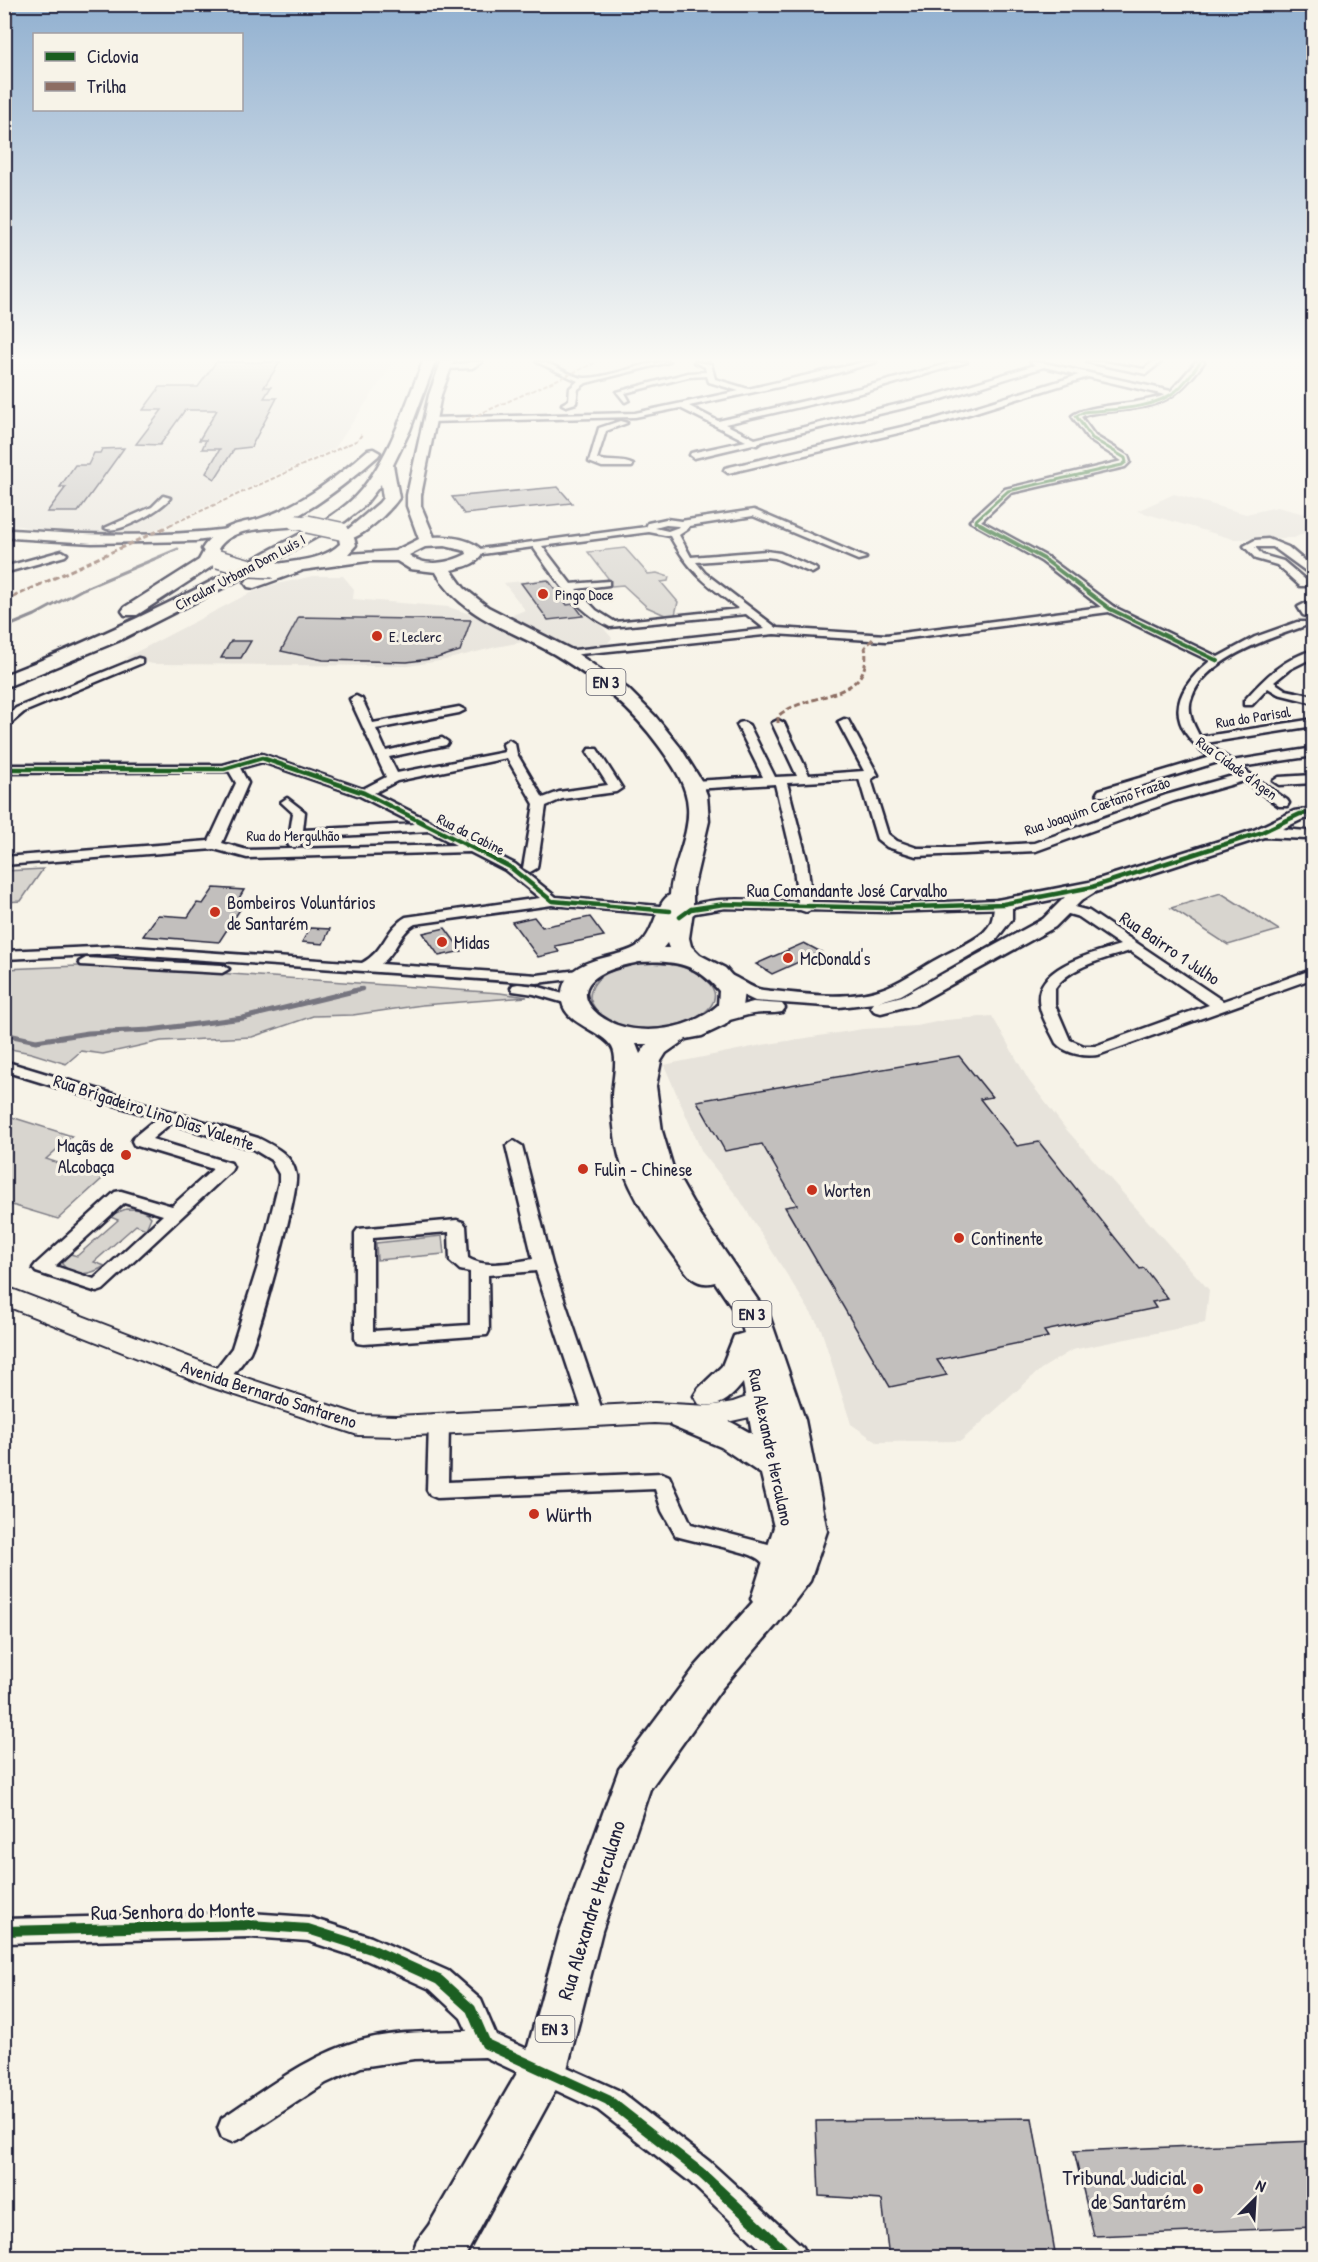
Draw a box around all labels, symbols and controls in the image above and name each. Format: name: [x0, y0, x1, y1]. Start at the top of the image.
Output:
legend: [33, 33, 243, 111]
text: Ciclovia: [87, 44, 138, 69]
text: Trilha: [87, 74, 126, 99]
street label: Circular Urbana Dom Luís I: [171, 529, 309, 615]
place label: Pingo Doce: [555, 584, 614, 605]
marker: Pingo Doce: [536, 587, 550, 601]
place label: E. Leclerc: [389, 626, 441, 647]
marker: E. Leclerc: [370, 629, 384, 643]
road number: EN 3: [586, 669, 626, 695]
street label: Rua do Parisal: [1214, 701, 1292, 733]
street label: Rua Cidade d'Agen: [1192, 731, 1282, 805]
street label: Rua Joaquim Caetano Frazão: [1021, 771, 1173, 841]
street label: Rua da Cabine: [433, 808, 509, 860]
street label: Rua do Mergulhão: [246, 825, 340, 846]
street label: Rua Comandante José Carvalho: [747, 878, 947, 903]
place label: Bombeiros Voluntários de Santarém: [227, 890, 375, 936]
marker: Bombeiros Voluntários de Santarém: [208, 905, 222, 919]
street label: Rua Bairro 1 Julho: [1115, 905, 1225, 991]
place label: Midas: [454, 930, 490, 955]
marker: Midas: [435, 935, 449, 949]
place label: McDonald's: [800, 946, 870, 971]
marker: McDonald's: [781, 951, 795, 965]
street label: Rua Brigadeiro Lino Dias Valente: [50, 1068, 258, 1156]
place label: Maçãs de Alcobaça: [57, 1133, 114, 1179]
marker: Maçãs de Alcobaça: [119, 1148, 133, 1162]
place label: Fulin - Chinese: [594, 1157, 692, 1182]
marker: Fulin - Chinese: [576, 1162, 590, 1176]
place label: Worten: [824, 1178, 871, 1203]
marker: Worten: [805, 1183, 819, 1197]
place label: Continente: [971, 1226, 1043, 1251]
marker: Continente: [952, 1231, 966, 1245]
road number: EN 3: [732, 1301, 771, 1327]
street label: Avenida Bernardo Santareno: [178, 1354, 360, 1434]
street label: Rua Alexandre Herculano: [742, 1366, 800, 1528]
place label: Würth: [546, 1500, 592, 1529]
marker: Würth: [527, 1507, 541, 1521]
street label: Rua Alexandre Herculano: [550, 1817, 632, 2003]
street label: Rua Senhora do Monte: [91, 1895, 255, 1927]
road number: EN 3: [536, 2016, 574, 2042]
place label: Tribunal Judicial de Santarém: [1062, 2163, 1186, 2216]
north arrow: [1225, 2169, 1285, 2229]
text: N: [1253, 2174, 1270, 2197]
marker: Tribunal Judicial de Santarém: [1191, 2182, 1205, 2196]

